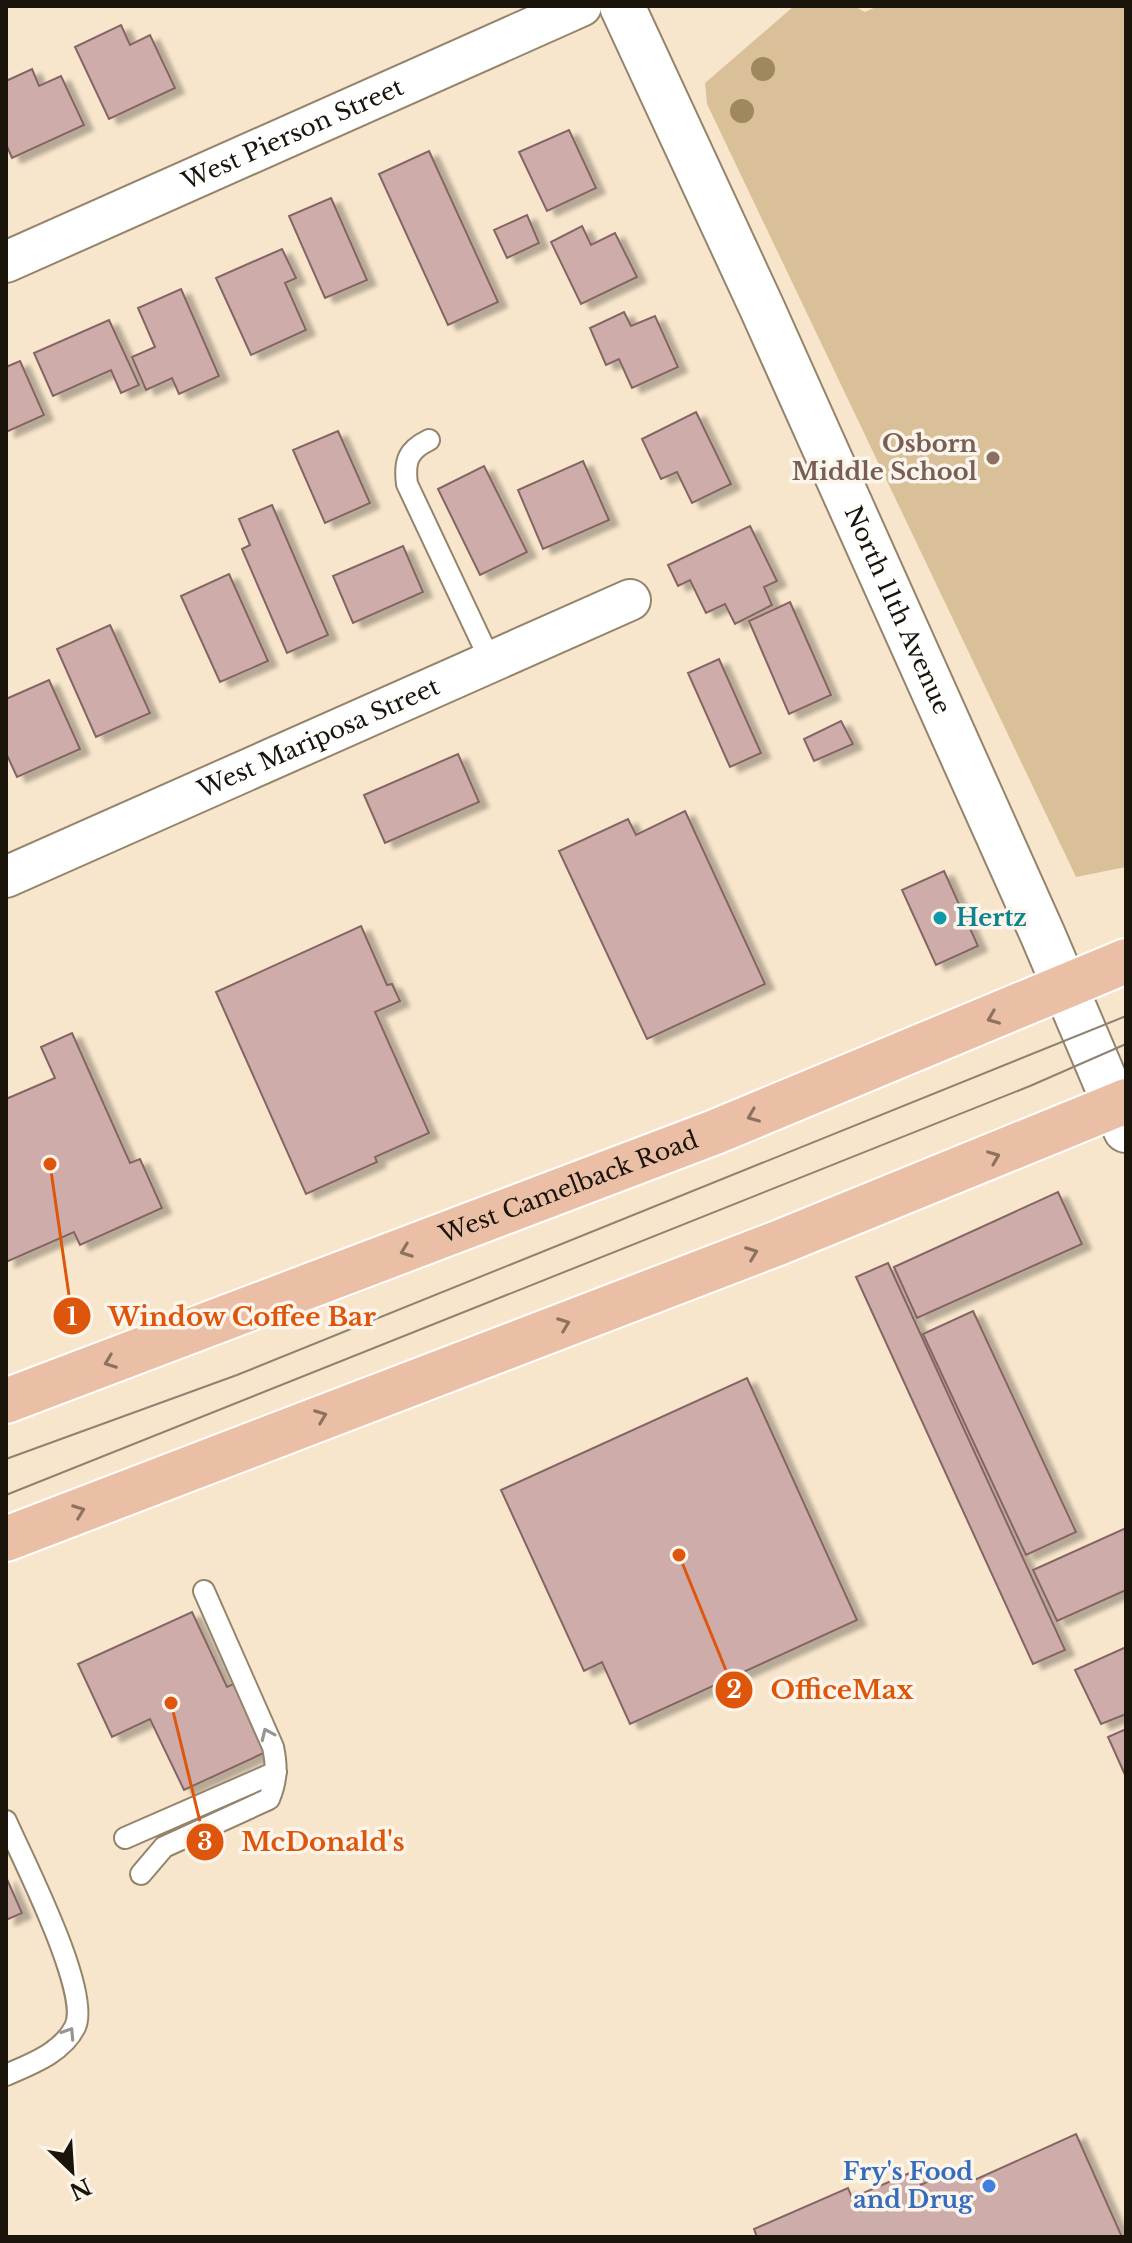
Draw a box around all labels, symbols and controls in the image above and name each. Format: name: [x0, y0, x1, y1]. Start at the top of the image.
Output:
street label: West Pierson Street: [177, 72, 408, 196]
place label: Osborn Middle School: [792, 429, 978, 486]
marker: Osborn Middle School: [984, 449, 1002, 467]
street label: North 11th Avenue: [839, 501, 957, 719]
street label: West Mariposa Street: [192, 672, 444, 804]
place label: Hertz: [956, 903, 1027, 932]
marker: Hertz: [931, 909, 949, 927]
one-way arrow: [987, 1008, 1001, 1025]
one-way arrow: [747, 1107, 761, 1123]
street label: West Camelback Road: [434, 1125, 702, 1249]
one-way arrow: [986, 1150, 1000, 1167]
one-way arrow: [400, 1241, 414, 1258]
one-way arrow: [744, 1246, 758, 1263]
callout: Window Coffee Bar: [52, 1291, 392, 1341]
text: Window Coffee Bar: [107, 1301, 376, 1333]
text: 1: [67, 1302, 77, 1331]
one-way arrow: [556, 1317, 570, 1334]
one-way arrow: [104, 1352, 118, 1369]
one-way arrow: [313, 1409, 327, 1426]
one-way arrow: [71, 1504, 85, 1520]
callout: OfficeMax: [714, 1665, 929, 1715]
text: OfficeMax: [771, 1674, 914, 1706]
text: 2: [726, 1675, 742, 1704]
one-way arrow: [261, 1728, 277, 1742]
callout: McDonald's: [185, 1817, 421, 1867]
text: McDonald's: [241, 1826, 405, 1858]
text: 3: [197, 1827, 213, 1856]
one-way arrow: [60, 2027, 75, 2041]
north arrow: [32, 2131, 112, 2211]
place label: Fry's Food and Drug: [843, 2157, 974, 2214]
text: N: [65, 2172, 95, 2205]
marker: Fry's Food and Drug: [980, 2177, 998, 2195]

